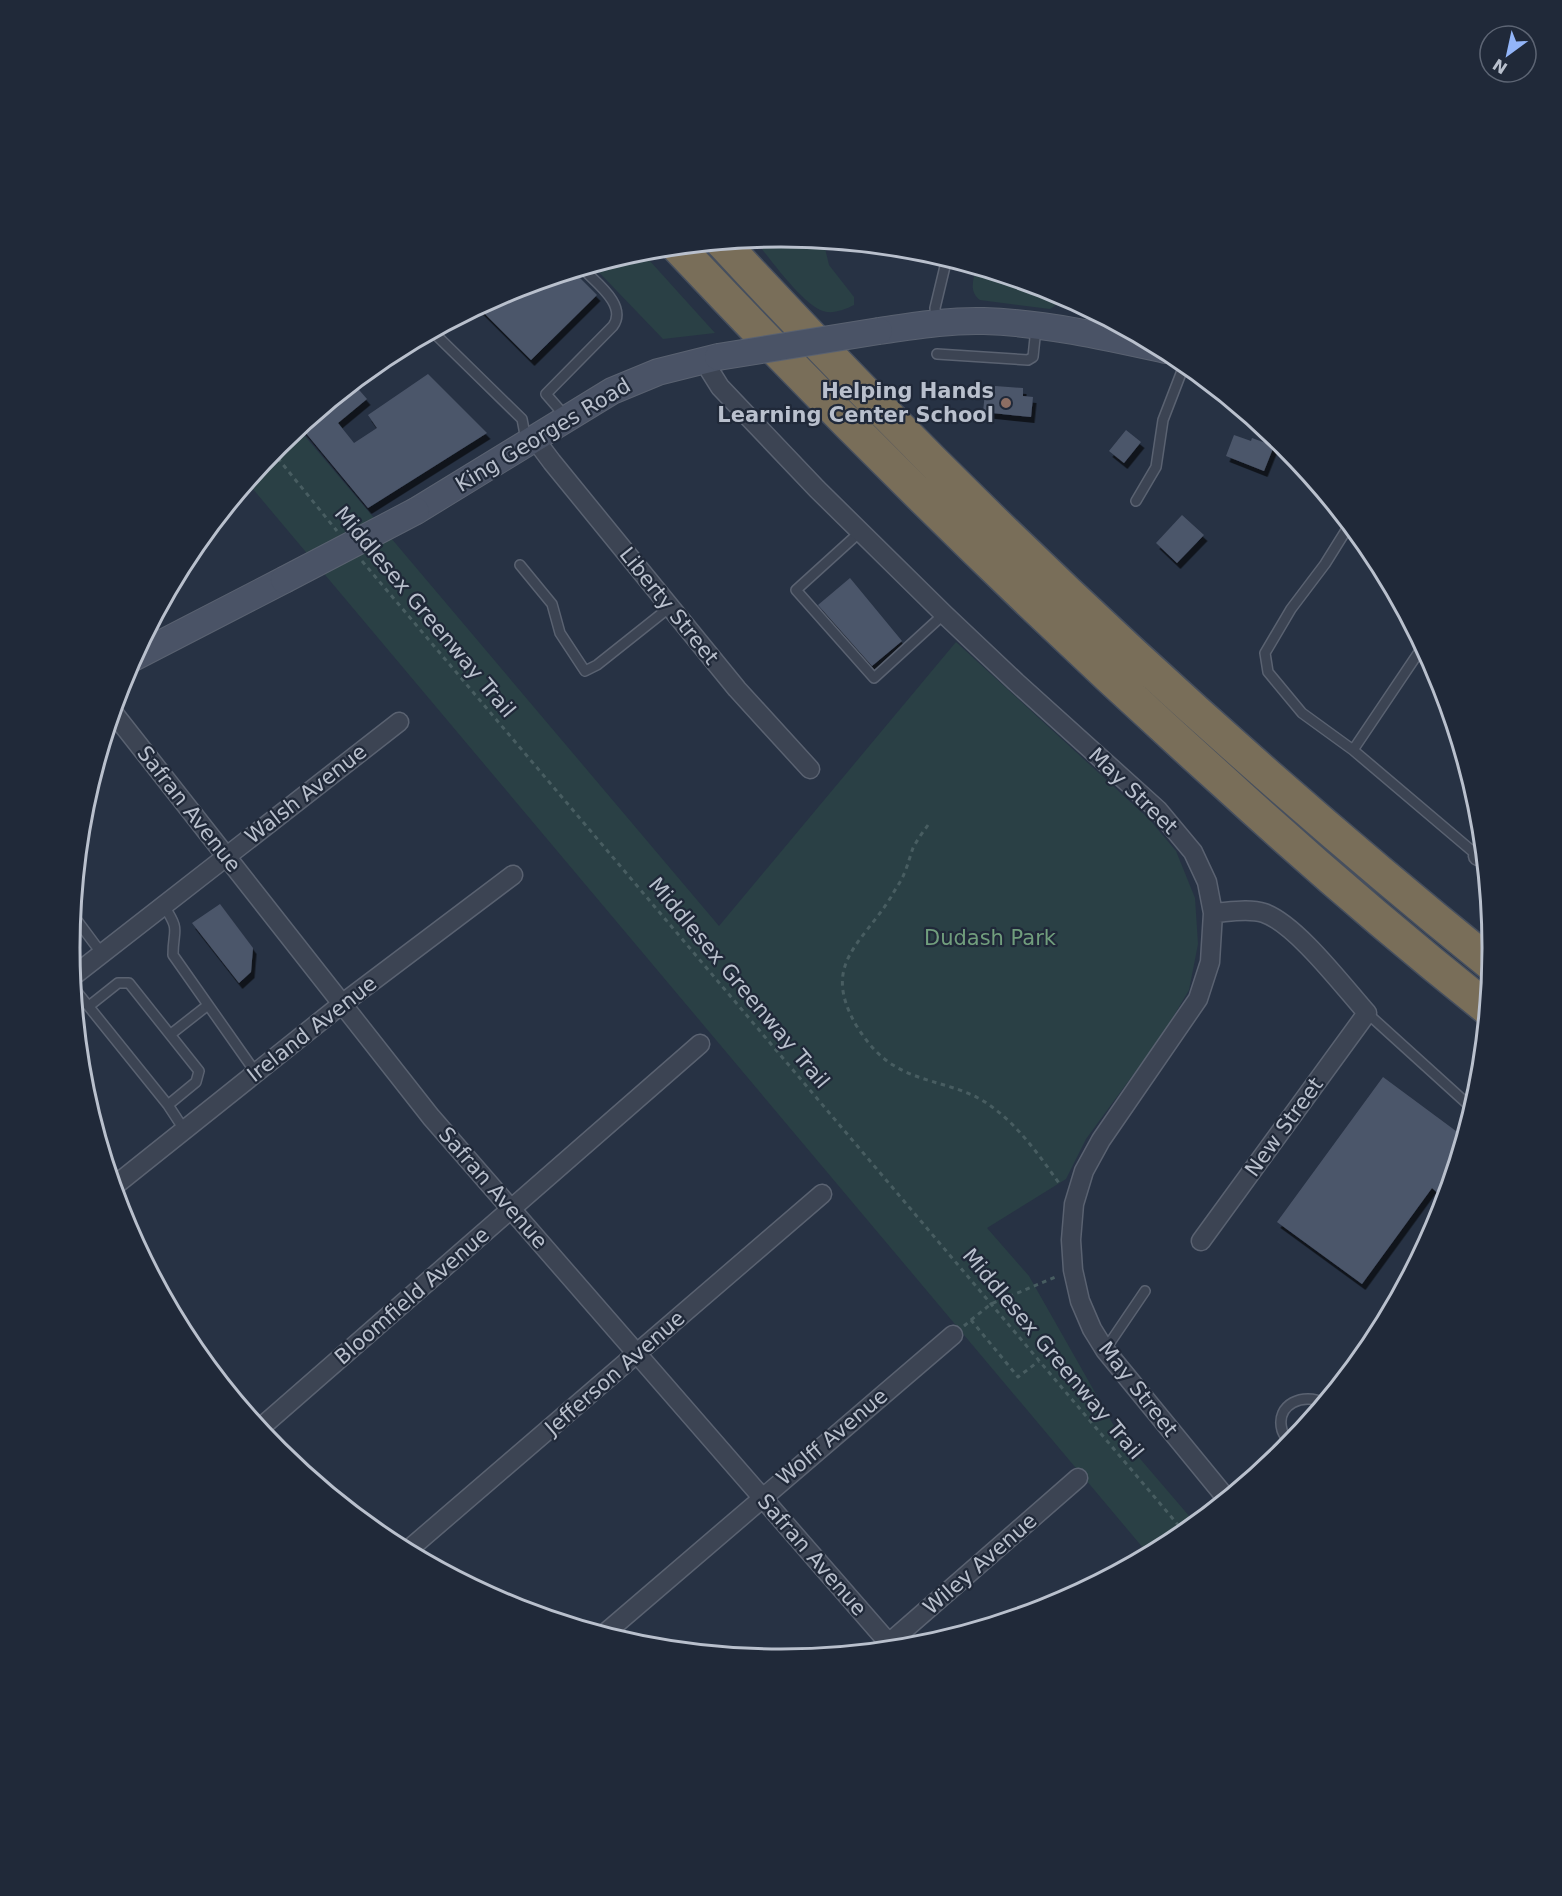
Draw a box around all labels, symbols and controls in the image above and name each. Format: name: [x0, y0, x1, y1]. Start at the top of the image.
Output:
north arrow: [1478, 24, 1538, 84]
text: N: [1489, 55, 1511, 78]
street label: King Georges Road: [451, 373, 635, 497]
place label: Helping Hands Learning Center School: [717, 379, 994, 427]
marker: Helping Hands Learning Center School: [999, 396, 1013, 410]
street label: Middlesex Greenway Trail: [330, 502, 520, 722]
street label: Liberty Street: [614, 543, 724, 669]
street label: Walsh Avenue: [241, 739, 371, 849]
street label: Safran Avenue: [132, 741, 246, 877]
street label: May Street: [1084, 743, 1182, 839]
street label: Middlesex Greenway Trail: [644, 873, 834, 1093]
park label: Dudash Park: [924, 926, 1057, 950]
street label: Ireland Avenue: [243, 971, 381, 1087]
street label: New Street: [1240, 1073, 1328, 1181]
street label: Safran Avenue: [434, 1122, 552, 1254]
street label: Bloomfield Avenue: [330, 1223, 494, 1369]
street label: Middlesex Greenway Trail: [958, 1244, 1148, 1464]
street label: Jefferson Avenue: [539, 1306, 690, 1441]
street label: May Street: [1093, 1337, 1183, 1441]
street label: Wolff Avenue: [772, 1384, 892, 1490]
street label: Safran Avenue: [753, 1489, 871, 1621]
street label: Wiley Avenue: [919, 1508, 1041, 1620]

